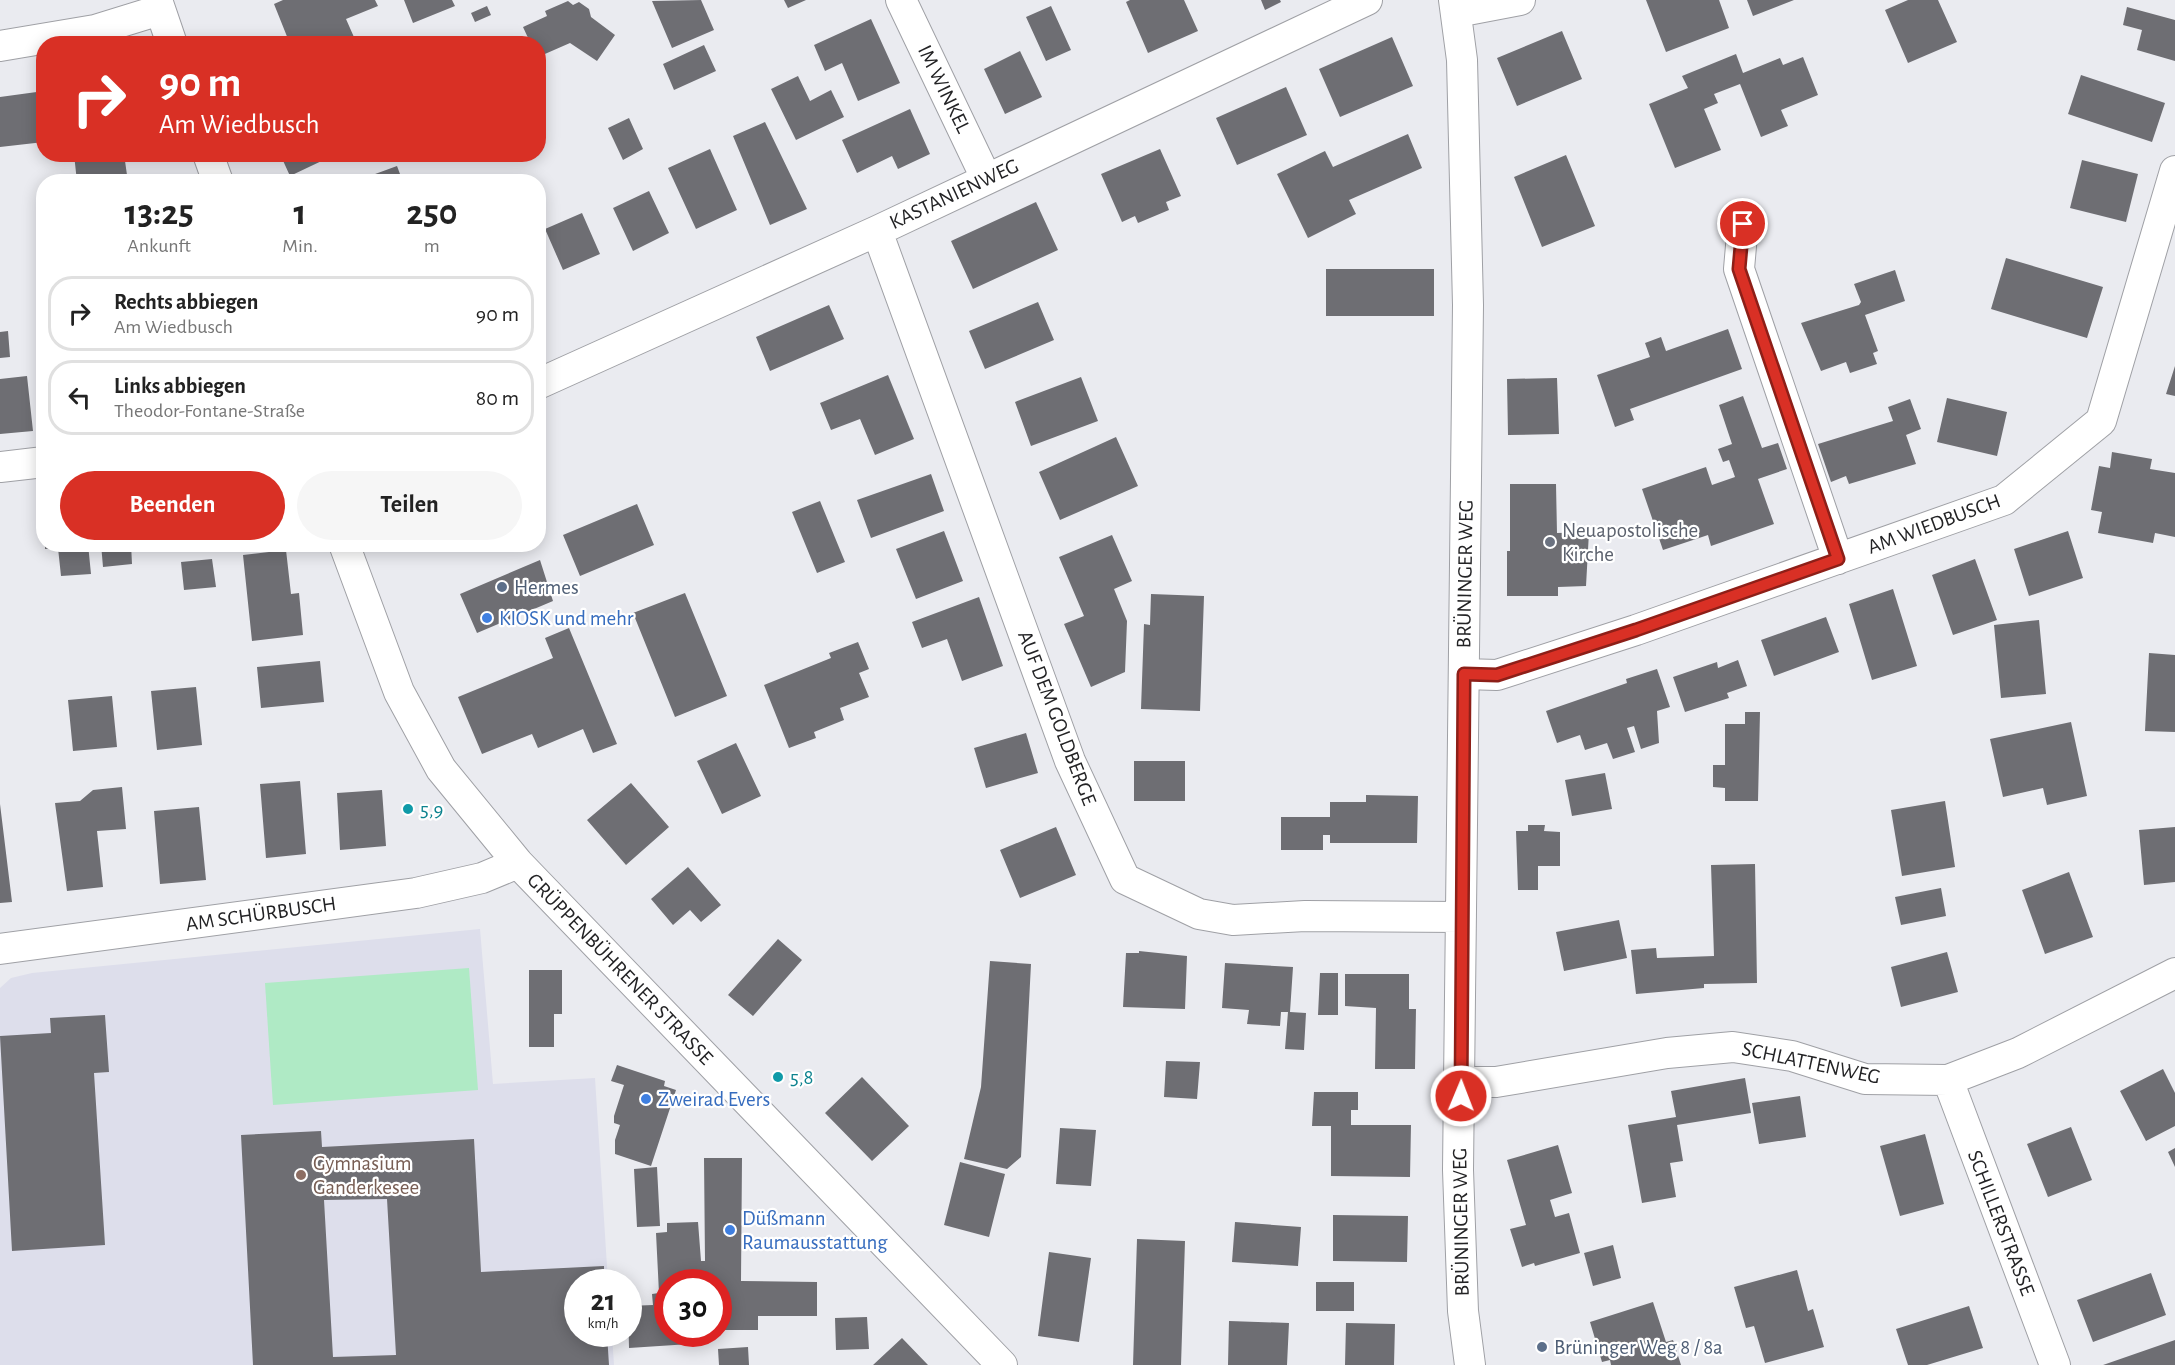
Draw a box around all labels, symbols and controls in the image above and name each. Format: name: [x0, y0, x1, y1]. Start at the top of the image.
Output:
street label: IM WINKEL: [914, 42, 974, 136]
icon: right: [60, 60, 138, 138]
text: 90 m: [159, 62, 241, 104]
text: Am Wiedbusch: [159, 111, 320, 138]
street label: KASTANIENWEG: [886, 155, 1022, 233]
text: 13:25: [124, 195, 194, 231]
text: 1: [293, 195, 306, 231]
text: 250: [406, 195, 457, 231]
pin: [1717, 198, 1768, 249]
icon: arrive: [1726, 207, 1759, 240]
text: Ankunft: [127, 236, 191, 256]
text: Min.: [282, 236, 318, 256]
text: m: [424, 236, 440, 256]
text: Rechts abbiegen: [114, 291, 258, 313]
icon: right: [63, 297, 96, 330]
text: 90 m: [476, 303, 519, 325]
text: Am Wiedbusch: [114, 317, 233, 337]
text: Links abbiegen: [114, 375, 246, 397]
icon: left: [63, 381, 96, 414]
text: 80 m: [476, 387, 519, 409]
text: Theodor-Fontane-Straße: [114, 401, 305, 421]
button: Beenden: [60, 471, 285, 540]
button: Teilen: [297, 471, 522, 540]
street label: AM WIEDBUSCH: [1865, 490, 2003, 558]
street label: BRÜNINGER WEG: [1452, 500, 1477, 648]
place label: Neuapostolische Kirche: [1562, 520, 1698, 565]
marker: Neuapostolische Kirche: [1543, 535, 1557, 549]
place label: Hermes: [514, 577, 579, 598]
marker: Hermes: [495, 580, 509, 594]
place label: KIOSK und mehr: [499, 608, 634, 629]
marker: KIOSK und mehr: [480, 611, 494, 625]
street label: AUF DEM GOLDBERGE: [1014, 628, 1100, 808]
place label: 5,9: [420, 799, 443, 820]
marker: 5,9: [401, 802, 415, 816]
street label: GRÜPPENBÜHRENER STRASSE: [523, 869, 718, 1069]
street label: AM SCHÜRBUSCH: [184, 892, 338, 935]
street label: SCHLATTENWEG: [1740, 1038, 1882, 1088]
position arrow: [1429, 1064, 1493, 1128]
place label: 5,8: [790, 1067, 814, 1088]
marker: 5,8: [771, 1070, 785, 1084]
place label: Zweirad Evers: [658, 1089, 770, 1110]
marker: Zweirad Evers: [639, 1092, 653, 1106]
street label: SCHILLERSTRASSE: [1964, 1147, 2038, 1299]
street label: BRÜNINGER WEG: [1448, 1148, 1473, 1296]
place label: Gymnasium Ganderkesee: [313, 1153, 419, 1198]
marker: Gymnasium Ganderkesee: [294, 1168, 308, 1182]
place label: Düßmann Raumausstattung: [742, 1208, 888, 1253]
marker: Düßmann Raumausstattung: [723, 1223, 737, 1237]
speed limit sign: 30: [654, 1269, 732, 1347]
text: 21: [591, 1286, 615, 1316]
text: km/h: [588, 1316, 618, 1331]
place label: Brüninger Weg 8 / 8a: [1554, 1337, 1723, 1358]
marker: Brüninger Weg 8 / 8a: [1535, 1340, 1549, 1354]

